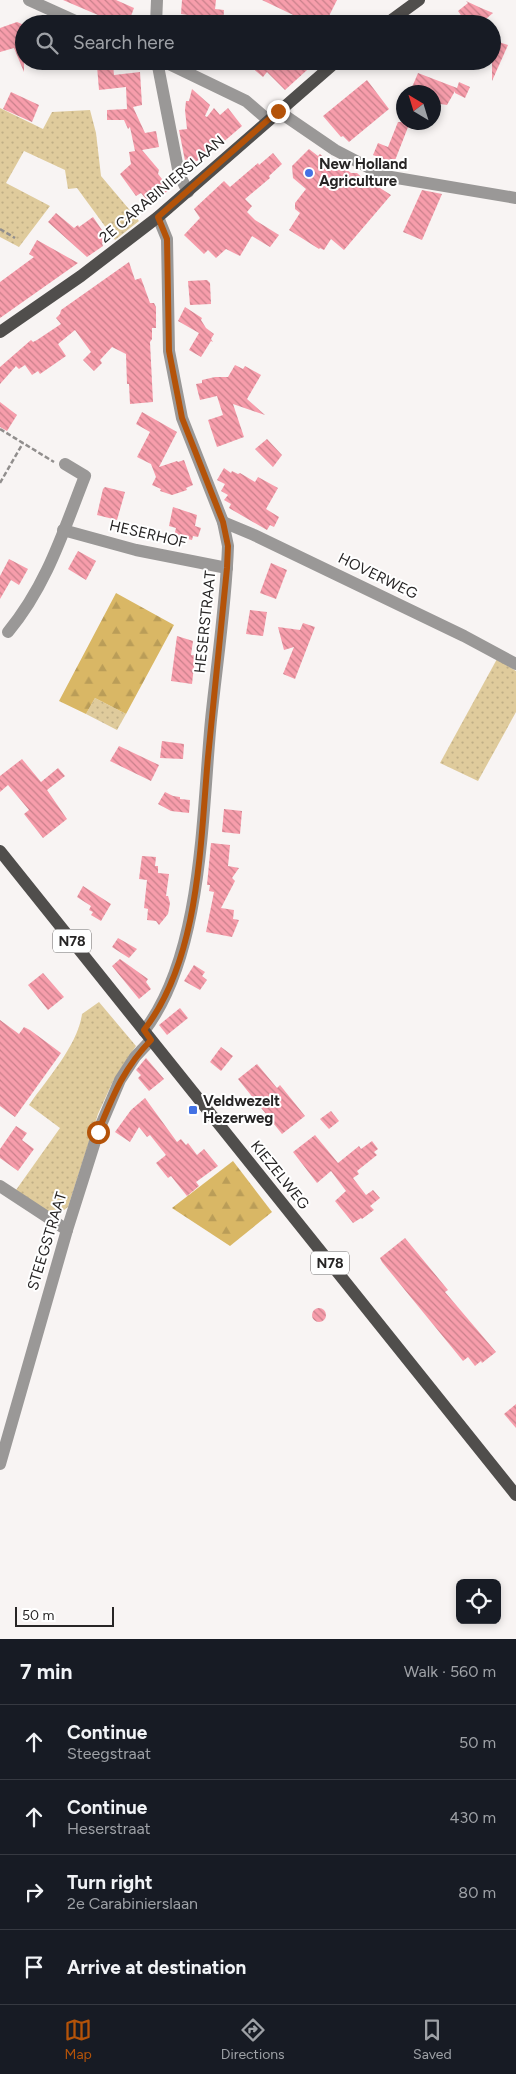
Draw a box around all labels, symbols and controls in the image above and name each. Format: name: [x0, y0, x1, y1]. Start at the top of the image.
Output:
search box: [15, 15, 501, 70]
icon: search: [33, 29, 61, 57]
text: Search here: [73, 31, 175, 54]
north arrow: [396, 85, 441, 130]
route end: [267, 100, 290, 123]
street label: 2E CARABINIERSLAAN: [96, 131, 228, 247]
place label: New Holland Agriculture: [319, 155, 408, 190]
marker: New Holland Agriculture: [303, 167, 315, 179]
street label: HESERHOF: [108, 516, 188, 552]
street label: HOVERWEG: [335, 549, 421, 603]
street label: HESERSTRAAT: [191, 569, 219, 674]
road number: N78: [53, 929, 91, 952]
place label: Veldwezelt Hezerweg: [203, 1092, 280, 1127]
marker: Veldwezelt Hezerweg: [187, 1104, 199, 1116]
route start: [87, 1121, 110, 1144]
street label: KIEZELWEG: [247, 1137, 313, 1213]
street label: STEEGSTRAAT: [23, 1189, 71, 1292]
road number: N78: [311, 1252, 349, 1274]
map controls: [456, 1579, 501, 1624]
button: locate: [456, 1579, 501, 1624]
scale bar: [15, 1604, 114, 1627]
text: 50 m: [22, 1607, 54, 1624]
text: 7 min: [20, 1659, 72, 1684]
text: Walk · 560 m: [404, 1662, 496, 1681]
text: Continue: [67, 1721, 147, 1744]
icon: ahead: [20, 1728, 48, 1756]
text: 50 m: [459, 1733, 496, 1752]
text: Steegstraat: [67, 1744, 151, 1763]
text: Continue: [67, 1796, 147, 1819]
icon: ahead: [20, 1803, 48, 1831]
text: 430 m: [450, 1808, 496, 1827]
text: Heserstraat: [67, 1819, 151, 1838]
text: Turn right: [67, 1871, 153, 1894]
icon: right: [20, 1878, 48, 1906]
text: 80 m: [458, 1883, 496, 1902]
text: 2e Carabinierslaan: [67, 1894, 198, 1913]
icon: arrive: [20, 1953, 48, 1981]
text: Arrive at destination: [67, 1956, 246, 1979]
tab: Map: [64, 2016, 92, 2063]
tab: Directions: [221, 2016, 285, 2063]
tab: Saved: [413, 2016, 452, 2063]

